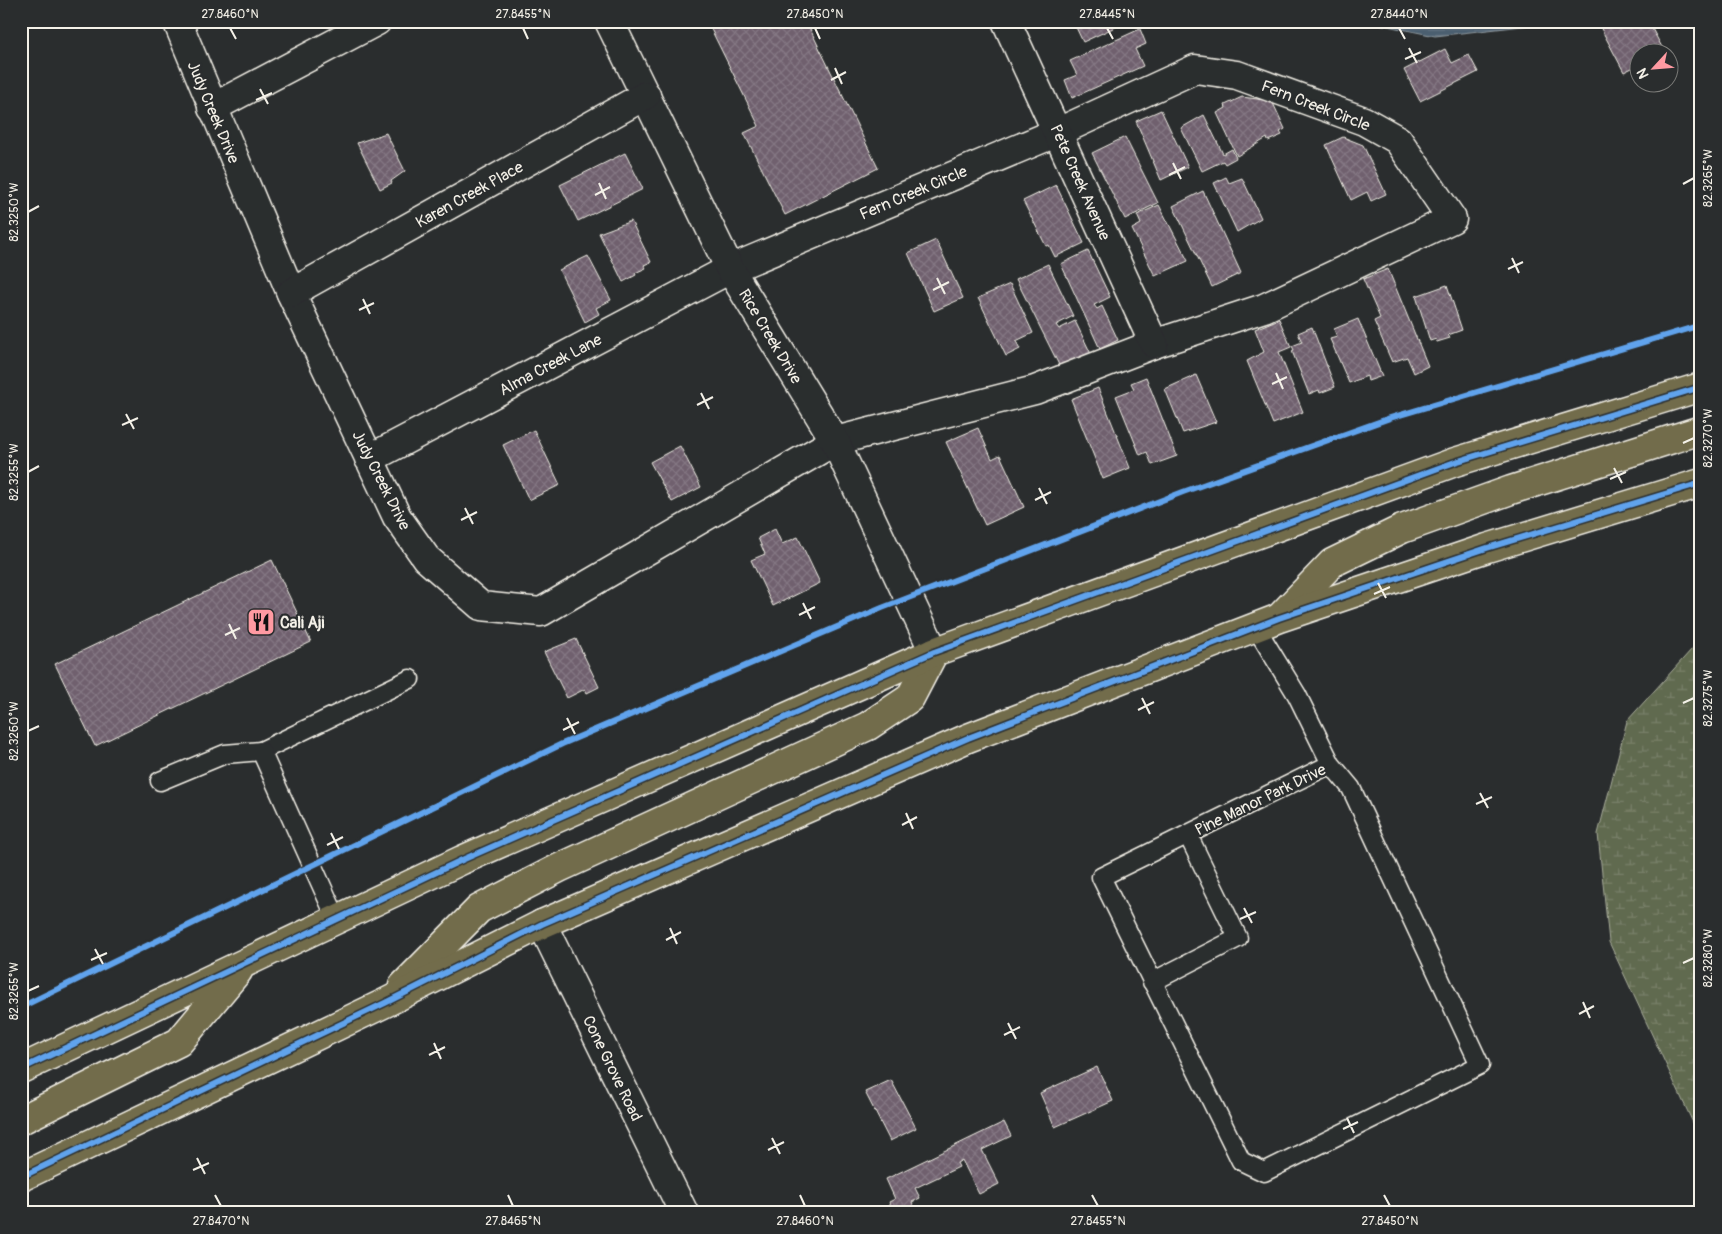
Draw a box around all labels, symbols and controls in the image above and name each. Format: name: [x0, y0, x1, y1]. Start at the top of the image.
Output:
text: 27.8460°N: [201, 7, 259, 22]
text: 27.8455°N: [495, 7, 551, 22]
text: 27.8450°N: [787, 7, 843, 22]
text: 27.8445°N: [1079, 7, 1135, 22]
text: 27.8440°N: [1370, 7, 1428, 22]
north arrow: [1630, 42, 1680, 92]
street label: Judy Creek Drive: [183, 58, 244, 167]
text: N: [1633, 65, 1652, 81]
street label: Fern Creek Circle: [1259, 76, 1373, 136]
street label: Pete Creek Avenue: [1046, 121, 1115, 244]
text: 82.3265°W: [1701, 149, 1716, 207]
street label: Karen Creek Place: [412, 157, 527, 233]
street label: Fern Creek Circle: [857, 161, 970, 225]
text: 82.3250°W: [7, 183, 22, 242]
street label: Rice Creek Drive: [734, 286, 806, 388]
street label: Alma Creek Lane: [496, 329, 605, 400]
text: 82.3270°W: [1701, 409, 1716, 467]
street label: Judy Creek Drive: [347, 427, 415, 534]
text: 82.3255°W: [7, 443, 22, 501]
restaurant icon: Cali Aji: [246, 607, 276, 637]
place label: Cali Aji: [280, 613, 325, 633]
text: 82.3275°W: [1701, 669, 1716, 727]
text: 82.3260°W: [7, 701, 22, 761]
street label: Pine Manor Park Drive: [1192, 759, 1329, 840]
text: 82.3280°W: [1701, 929, 1716, 987]
text: 82.3265°W: [7, 962, 22, 1020]
street label: Cone Grove Road: [578, 1012, 646, 1125]
text: 27.8470°N: [193, 1214, 249, 1229]
text: 27.8465°N: [485, 1214, 541, 1229]
text: 27.8460°N: [776, 1214, 834, 1229]
text: 27.8455°N: [1070, 1214, 1126, 1229]
text: 27.8450°N: [1362, 1214, 1418, 1229]

